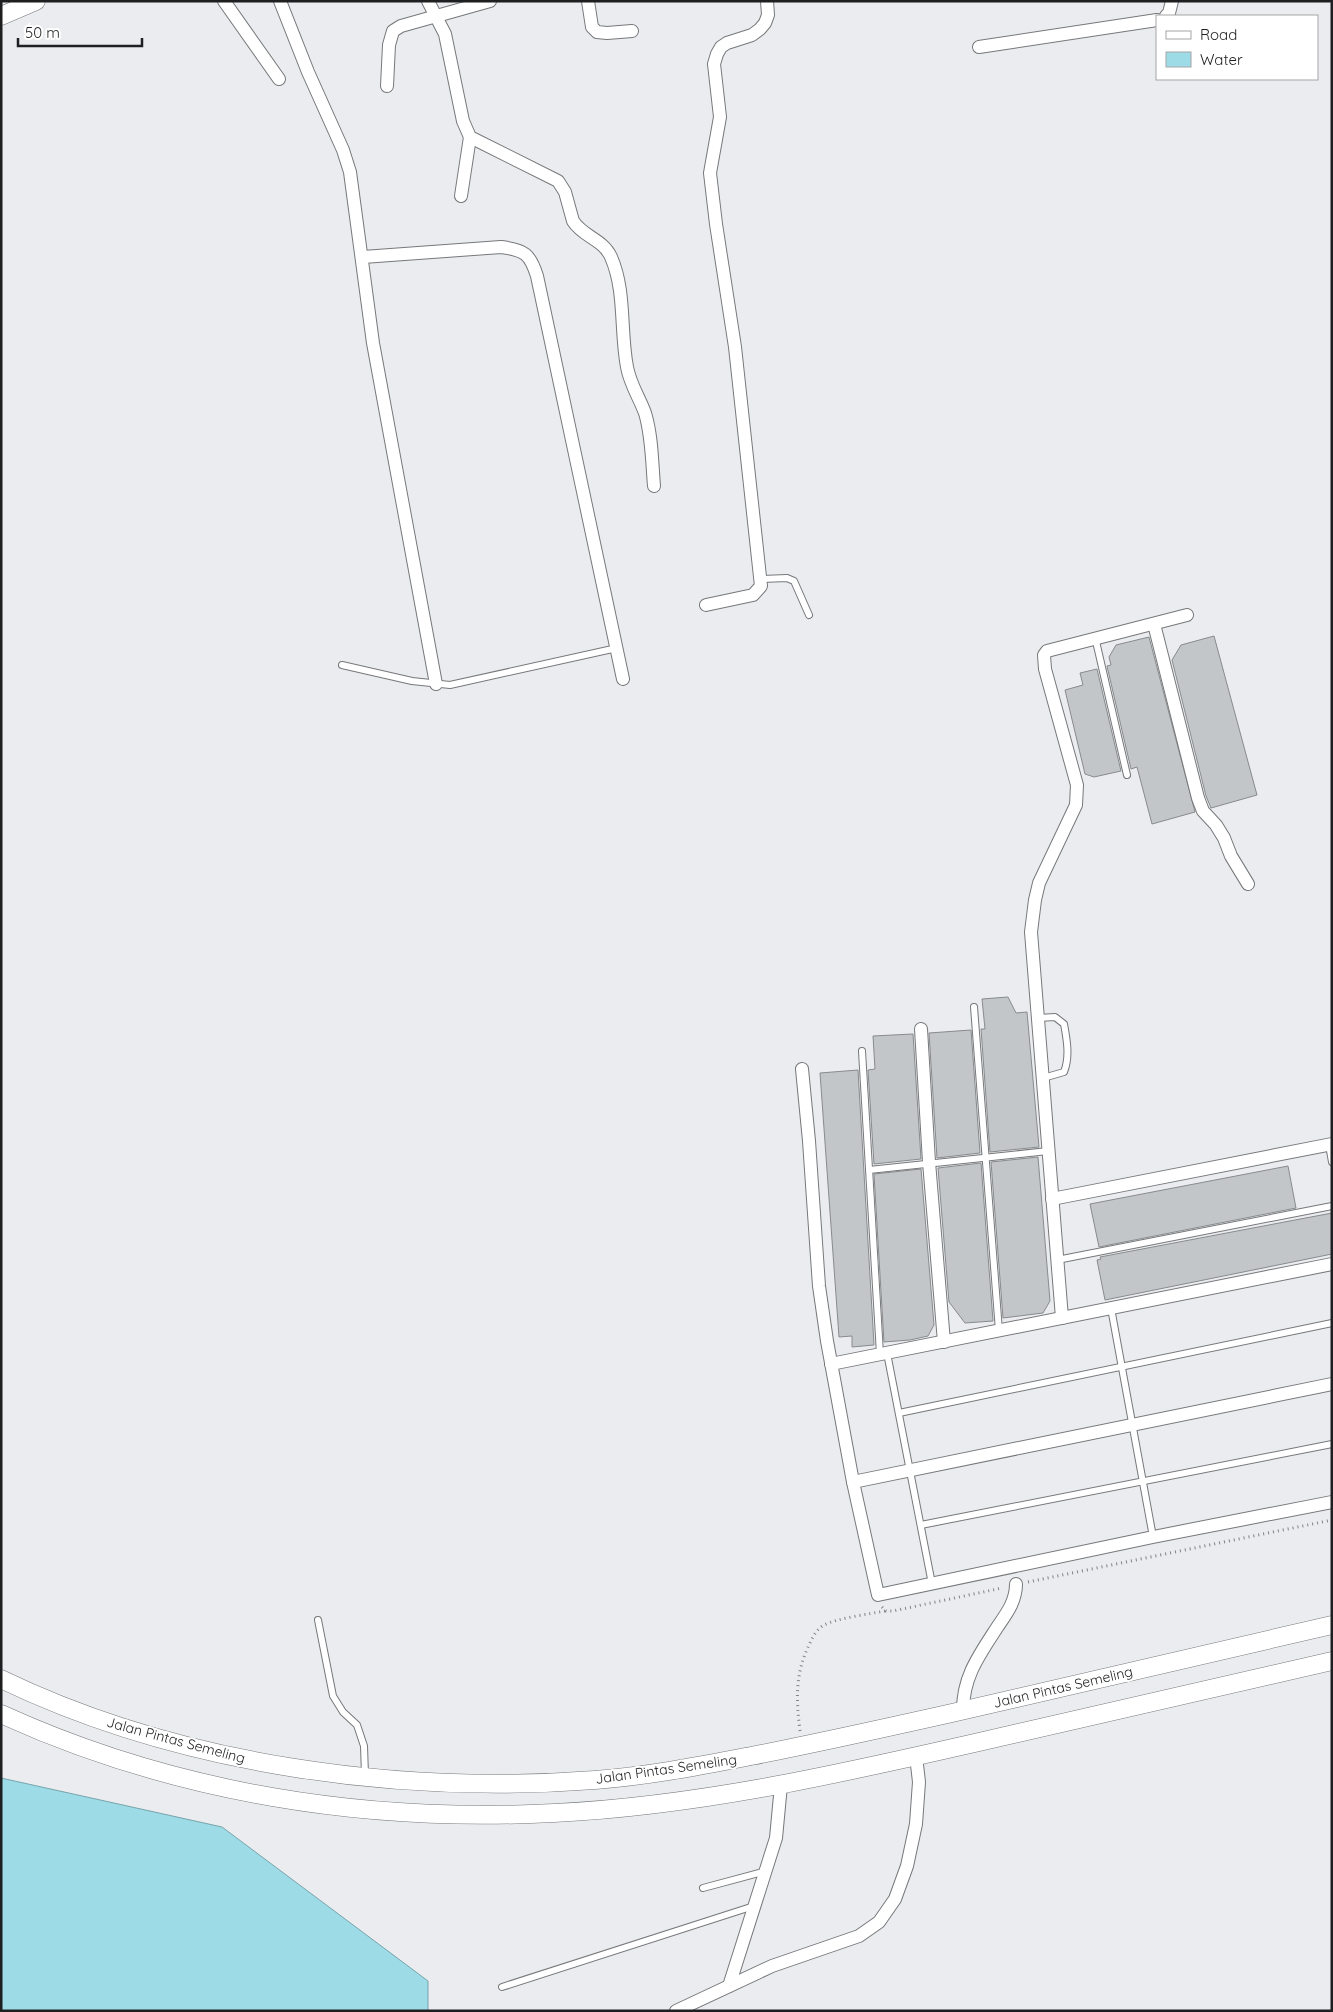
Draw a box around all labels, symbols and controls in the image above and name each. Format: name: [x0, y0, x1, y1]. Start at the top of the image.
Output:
scale bar: [18, 15, 141, 47]
legend: [1156, 15, 1318, 80]
text: 50 m: [25, 23, 60, 42]
text: Road: [1200, 25, 1237, 44]
text: Water: [1200, 50, 1243, 69]
street label: Jalan Pintas Semeling: [991, 1662, 1135, 1712]
street label: Jalan Pintas Semeling: [105, 1713, 247, 1767]
street label: Jalan Pintas Semeling: [594, 1750, 738, 1788]

